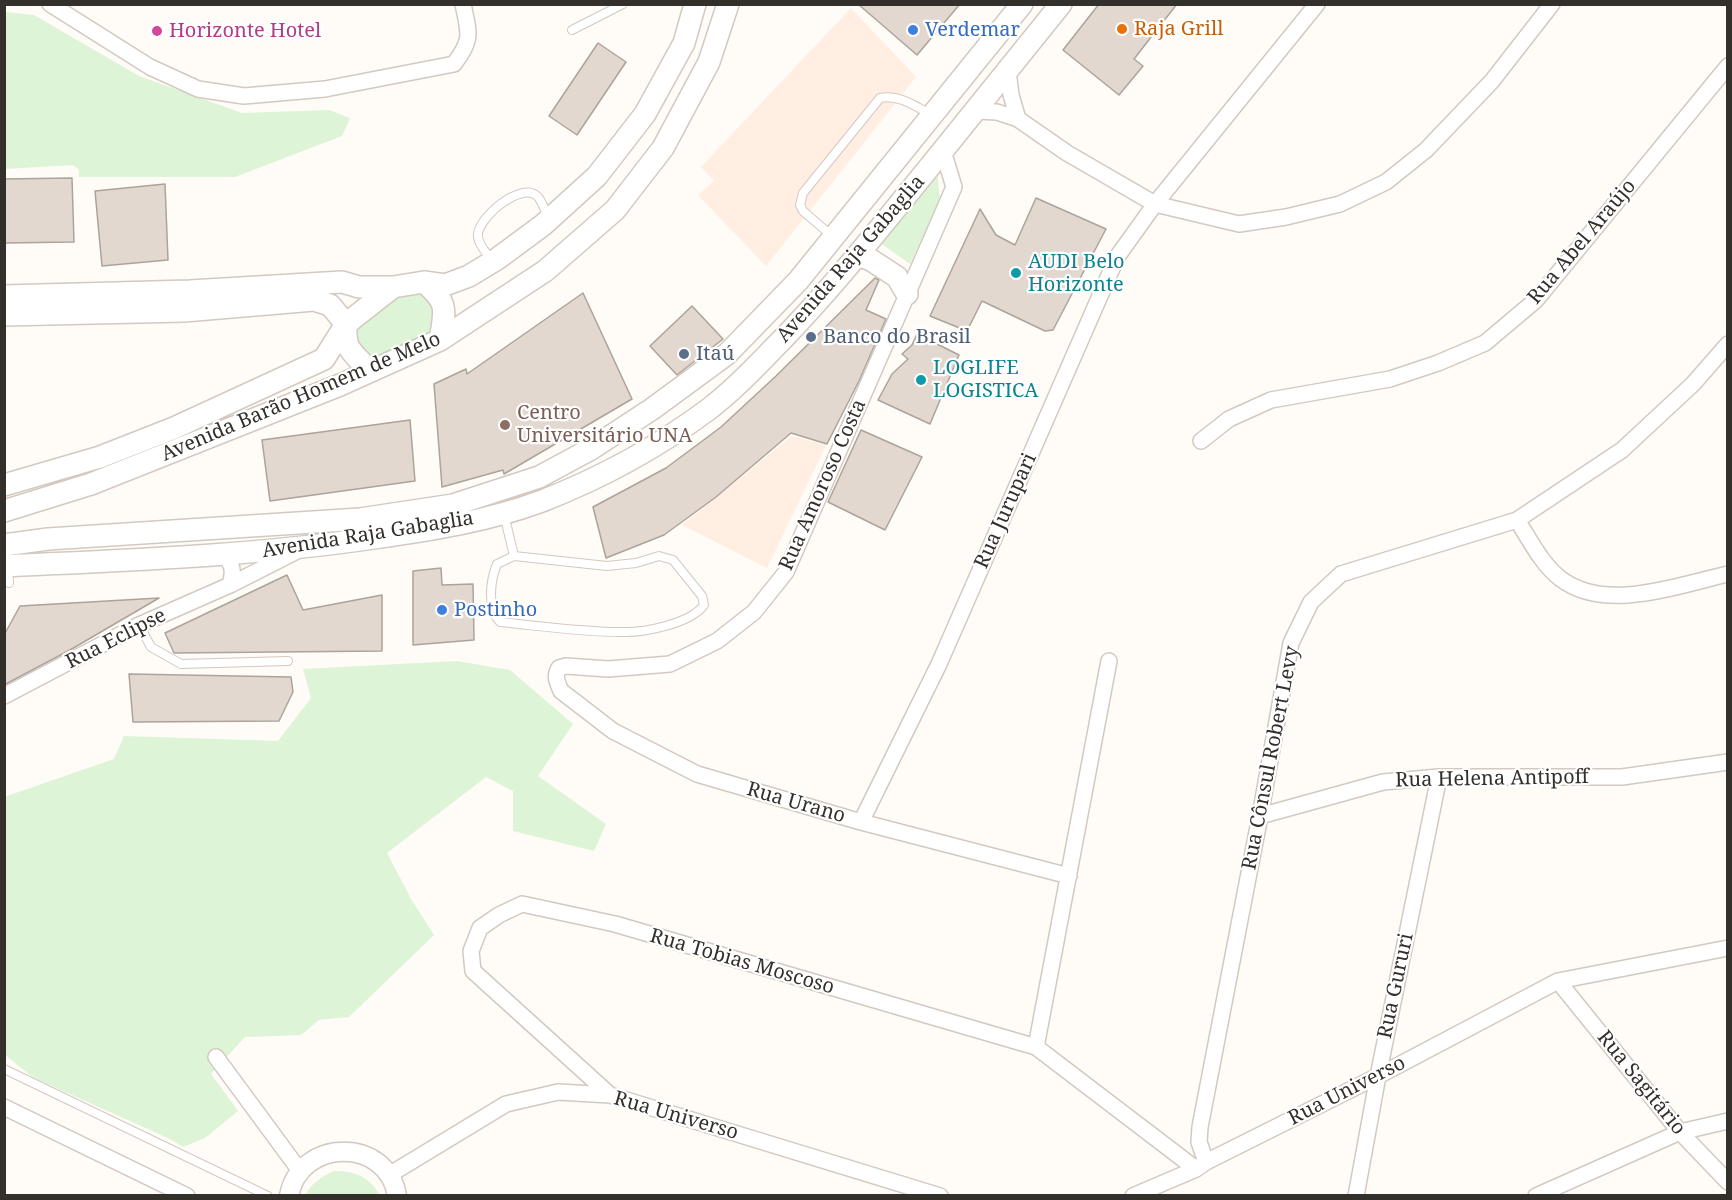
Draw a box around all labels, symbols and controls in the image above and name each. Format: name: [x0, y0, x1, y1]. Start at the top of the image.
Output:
place label: Raja Grill: [1134, 17, 1223, 41]
place label: Verdemar: [925, 18, 1020, 42]
place label: Horizonte Hotel: [169, 19, 321, 43]
marker: Raja Grill: [1115, 22, 1129, 36]
marker: Verdemar: [906, 23, 920, 37]
marker: Horizonte Hotel: [150, 24, 164, 38]
street label: Avenida Raja Gabaglia: [772, 170, 930, 348]
street label: Rua Abel Araújo: [1523, 175, 1641, 309]
place label: AUDI Belo Horizonte: [1028, 250, 1125, 297]
marker: AUDI Belo Horizonte: [1009, 266, 1023, 280]
place label: Banco do Brasil: [823, 325, 971, 349]
street label: Avenida Barão Homem de Melo: [158, 327, 444, 467]
marker: Banco do Brasil: [804, 330, 818, 344]
place label: Itaú: [696, 342, 734, 366]
marker: Itaú: [677, 347, 691, 361]
place label: LOGLIFE LOGISTICA: [933, 356, 1038, 403]
marker: LOGLIFE LOGISTICA: [914, 373, 928, 387]
street label: Rua Amoroso Costa: [774, 396, 872, 574]
place label: Centro Universitário UNA: [517, 401, 692, 448]
marker: Centro Universitário UNA: [498, 418, 512, 432]
street label: Rua Jurupari: [970, 450, 1042, 572]
street label: Avenida Raja Gabaglia: [261, 506, 475, 564]
place label: Postinho: [454, 598, 537, 622]
marker: Postinho: [435, 603, 449, 617]
street label: Rua Eclipse: [62, 604, 170, 674]
street label: Rua Cônsul Robert Levy: [1238, 644, 1304, 872]
street label: Rua Helena Antipoff: [1395, 765, 1589, 793]
street label: Rua Urano: [744, 777, 848, 829]
street label: Rua Tobias Moscoso: [647, 924, 837, 1000]
street label: Rua Gururi: [1373, 931, 1419, 1041]
street label: Rua Sagitário: [1592, 1026, 1690, 1140]
street label: Rua Universo: [1284, 1051, 1410, 1131]
street label: Rua Universo: [611, 1087, 741, 1145]

